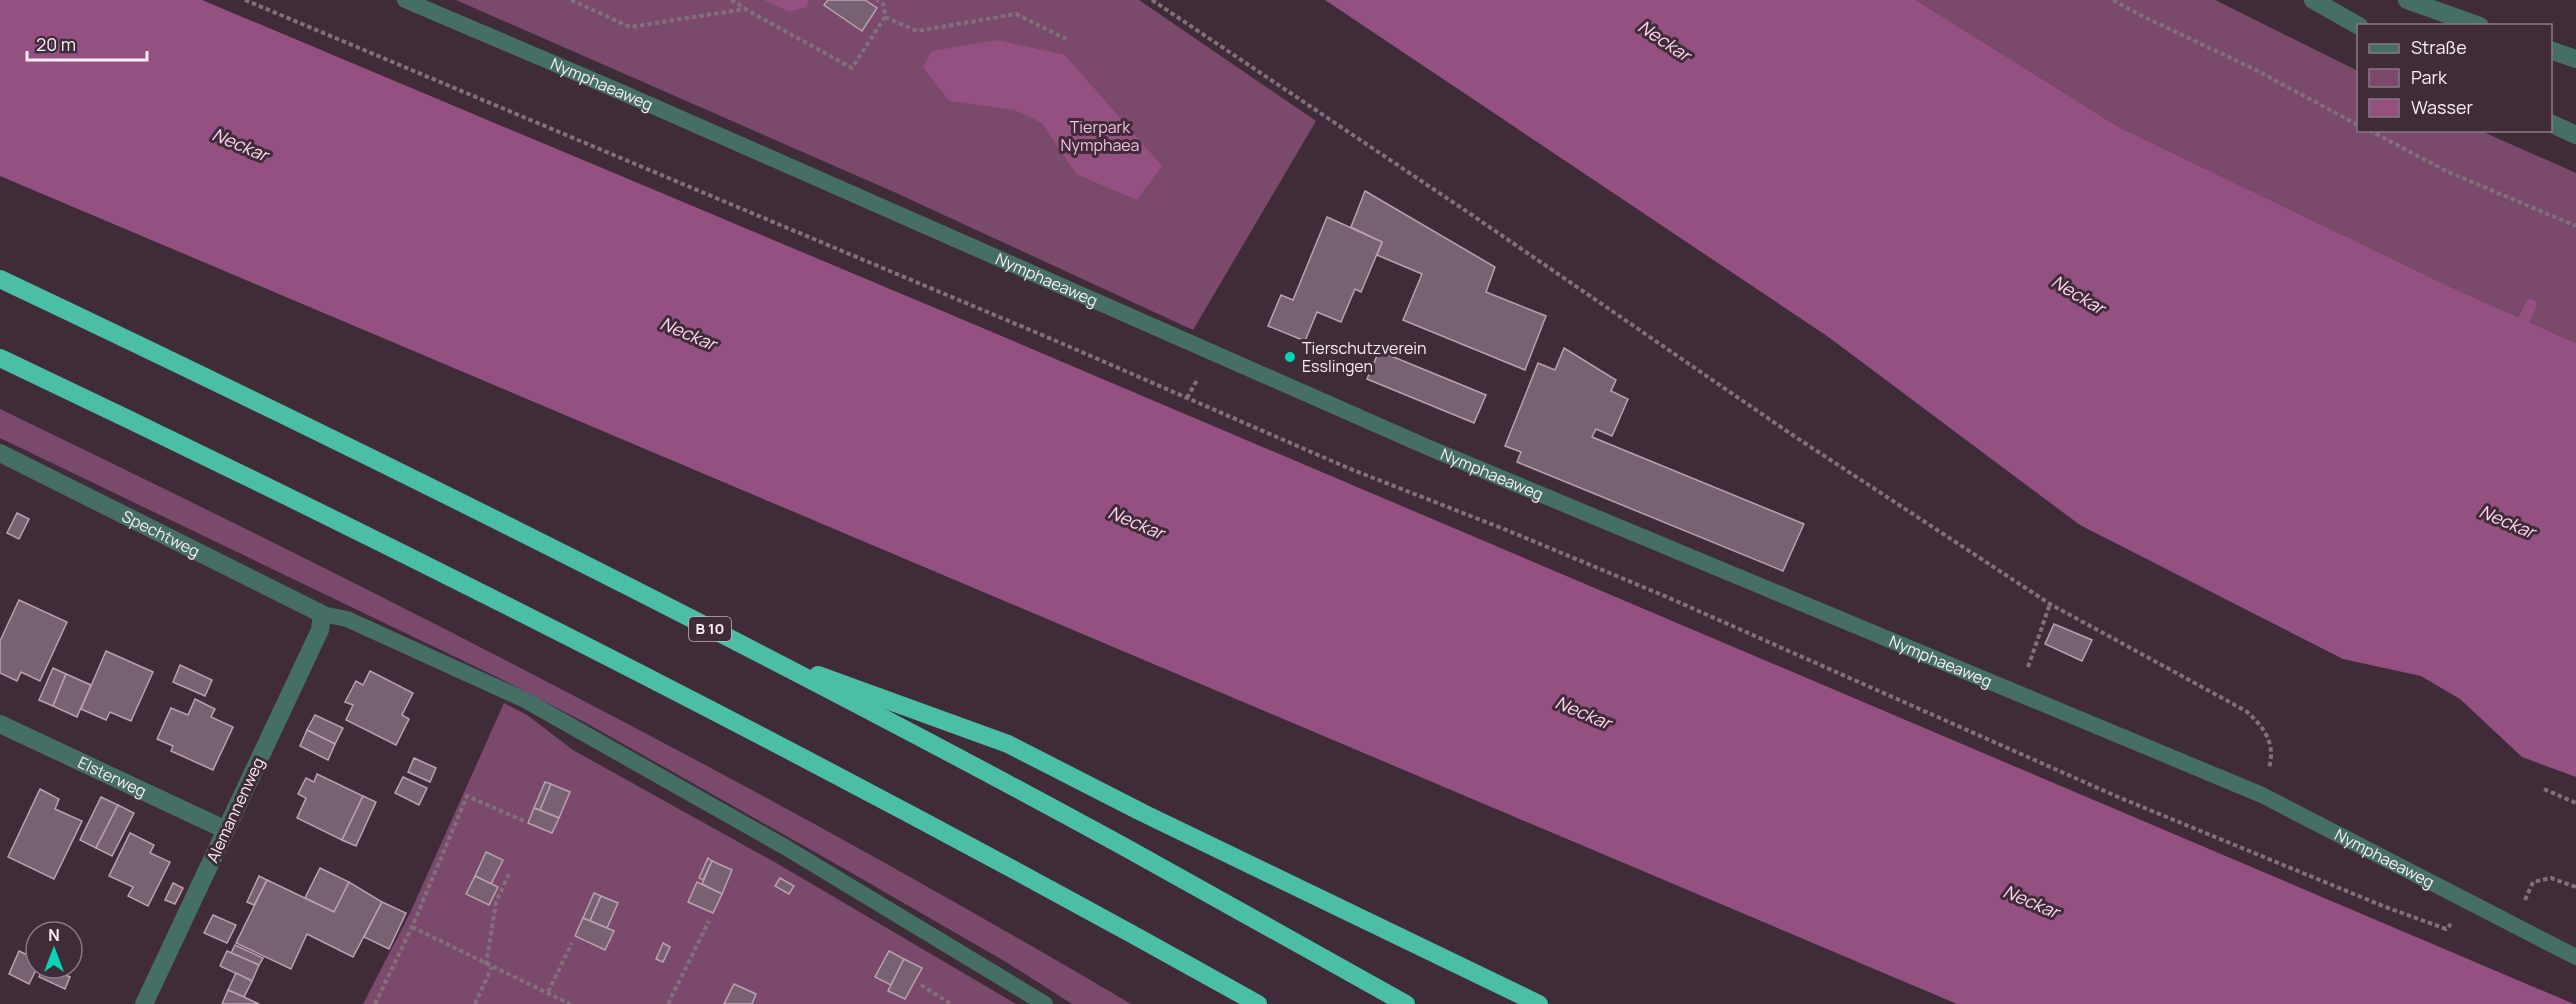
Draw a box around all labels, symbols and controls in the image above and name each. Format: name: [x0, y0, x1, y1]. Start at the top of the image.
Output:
water label: Neckar: [1634, 14, 1697, 68]
scale bar: [27, 24, 147, 62]
legend: [2357, 24, 2552, 132]
text: 20 m: [36, 32, 76, 56]
text: Straße: [2411, 35, 2467, 59]
street label: Nymphaeaweg: [547, 52, 657, 116]
text: Park: [2411, 65, 2448, 89]
text: Wasser: [2411, 95, 2473, 119]
park label: Tierpark Nymphaea: [1061, 116, 1139, 156]
water label: Neckar: [209, 122, 274, 167]
street label: Nymphaeaweg: [992, 247, 1101, 312]
water label: Neckar: [2047, 269, 2112, 321]
water label: Neckar: [657, 311, 722, 356]
place label: Tierschutzverein Esslingen: [1302, 337, 1427, 377]
marker: Tierschutzverein Esslingen: [1283, 350, 1297, 364]
street label: Nymphaeaweg: [1437, 443, 1547, 505]
water label: Neckar: [2476, 499, 2541, 544]
water label: Neckar: [1105, 500, 1170, 545]
street label: Spechtweg: [118, 505, 204, 562]
road number: B 10: [689, 617, 731, 641]
street label: Nymphaeaweg: [1886, 630, 1995, 692]
water label: Neckar: [1552, 690, 1617, 735]
street label: Elsterweg: [74, 751, 150, 802]
street label: Alemannenweg: [201, 754, 269, 866]
street label: Nymphaeaweg: [2331, 823, 2438, 893]
water label: Neckar: [2000, 879, 2065, 924]
north arrow: [24, 920, 84, 980]
text: N: [48, 924, 60, 946]

